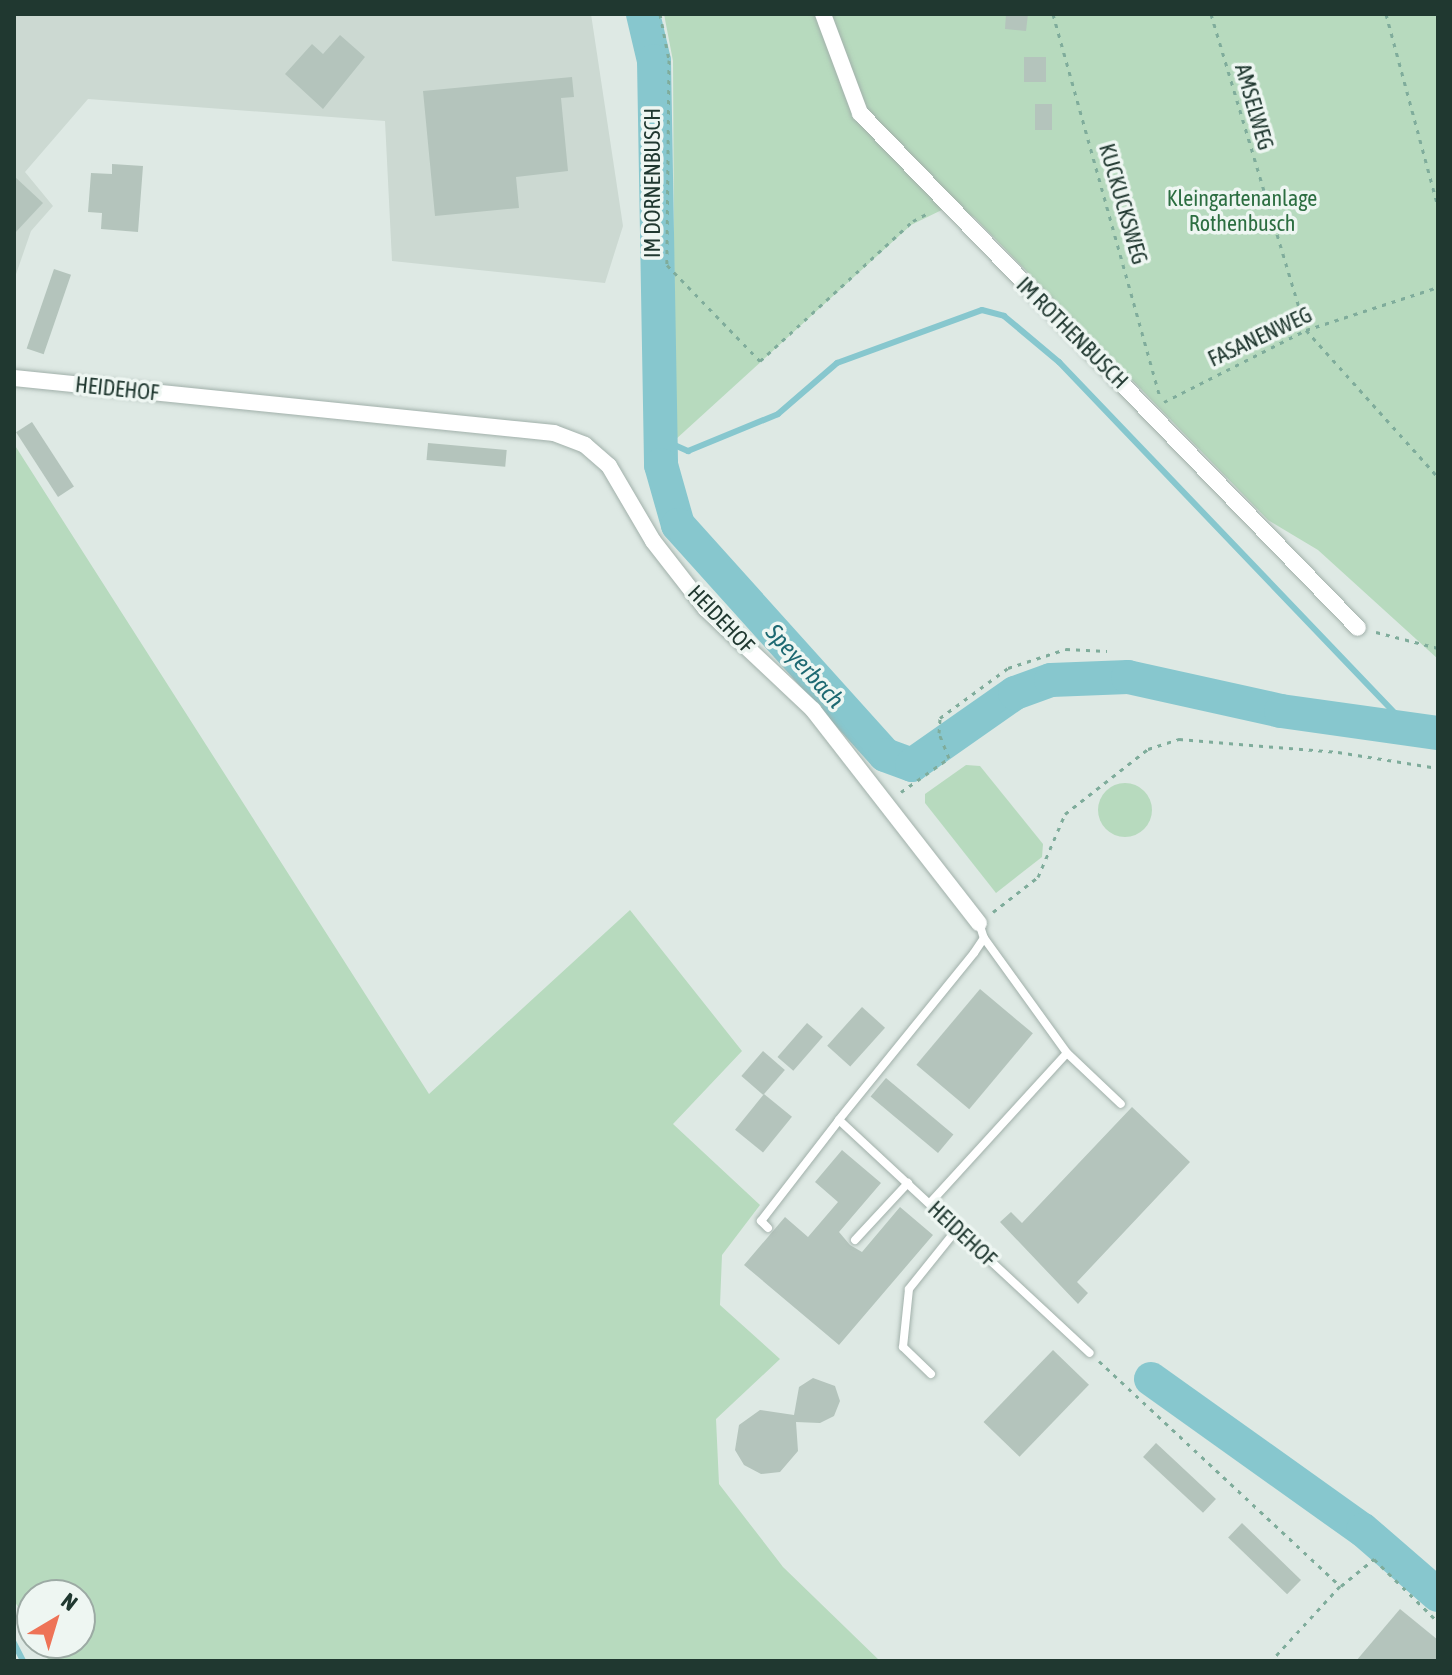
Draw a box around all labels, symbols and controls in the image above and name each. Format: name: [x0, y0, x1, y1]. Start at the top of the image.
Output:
street label: AMSELWEG: [1229, 61, 1279, 153]
street label: IM DORNENBUSCH: [640, 108, 666, 258]
street label: KUCKUCKSWEG: [1093, 141, 1153, 267]
park label: Kleingartenanlage Rothenbusch: [1167, 185, 1317, 236]
street label: IM ROTHENBUSCH: [1011, 272, 1133, 394]
street label: FASANENWEG: [1204, 301, 1316, 373]
street label: HEIDEHOF: [74, 371, 160, 407]
street label: HEIDEHOF: [682, 580, 760, 658]
water label: Speyerbach: [760, 618, 850, 714]
street label: HEIDEHOF: [922, 1196, 1002, 1272]
north arrow: [16, 1579, 96, 1659]
text: N: [56, 1587, 83, 1616]

